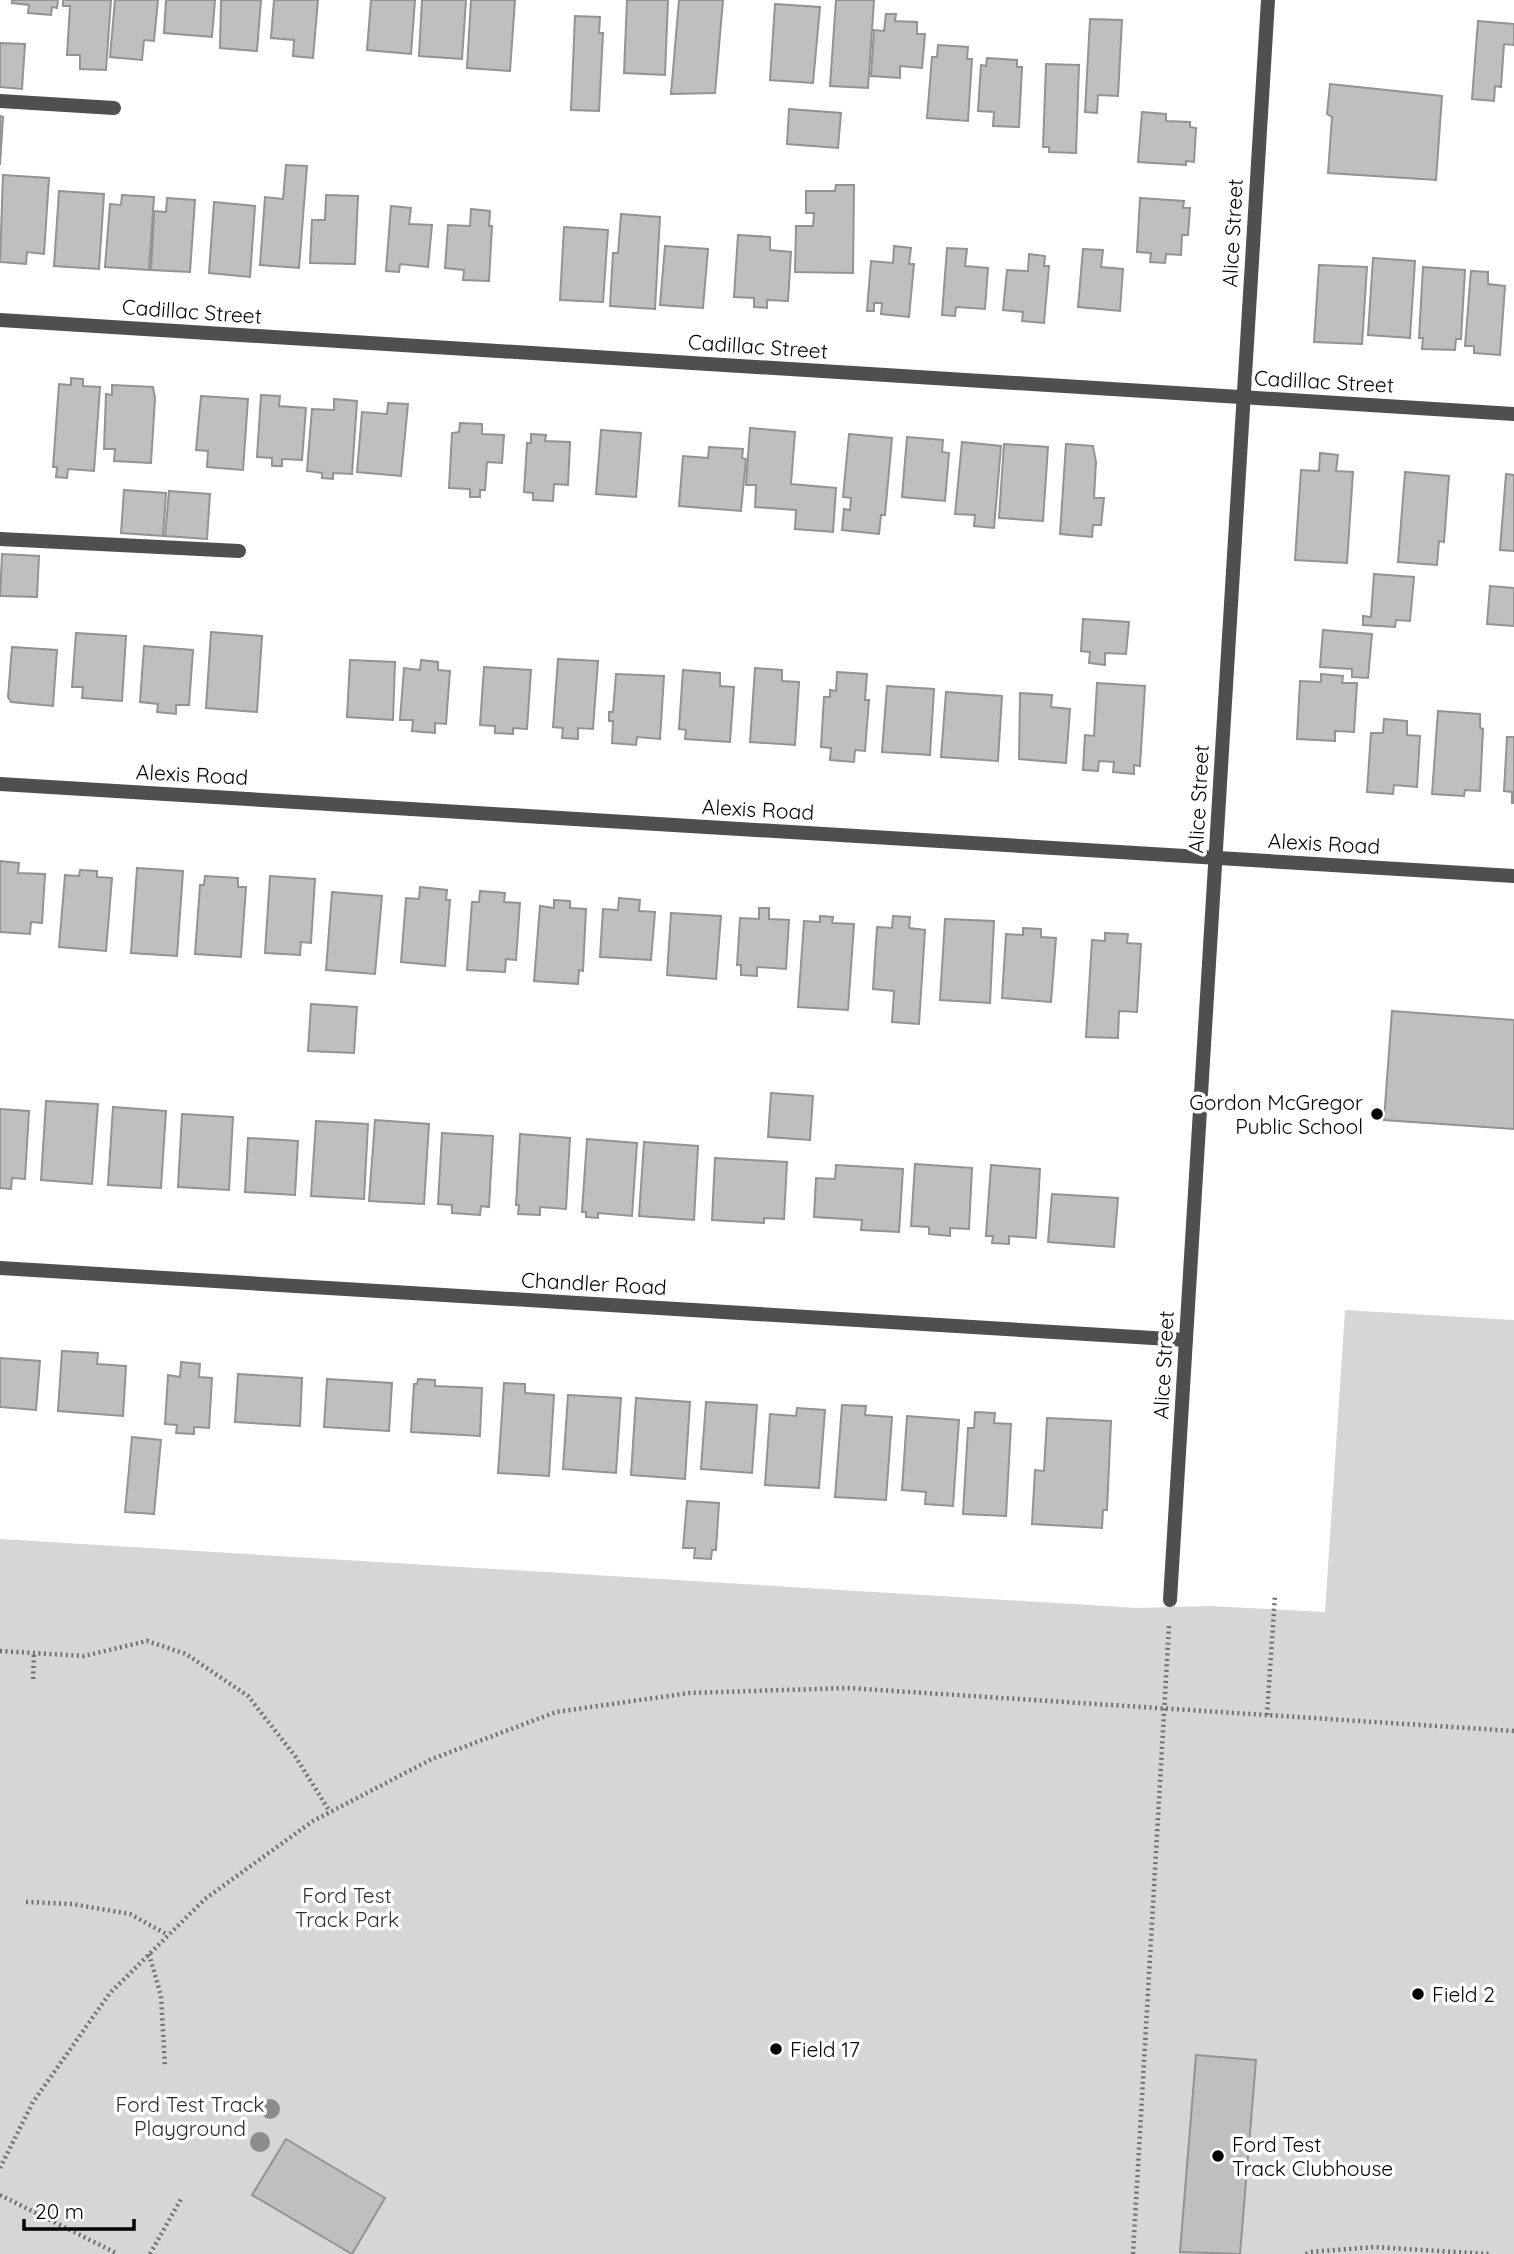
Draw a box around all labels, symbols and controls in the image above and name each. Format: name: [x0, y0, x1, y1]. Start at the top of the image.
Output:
street label: Alice Street: [1216, 178, 1248, 288]
street label: Cadillac Street: [121, 293, 263, 329]
street label: Cadillac Street: [687, 328, 829, 364]
street label: Cadillac Street: [1253, 364, 1395, 398]
street label: Alice Street: [1182, 744, 1214, 854]
street label: Alexis Road: [135, 758, 249, 790]
street label: Alexis Road: [701, 793, 815, 825]
street label: Alexis Road: [1267, 827, 1381, 859]
place label: Gordon McGregor Public School: [1189, 1089, 1363, 1139]
marker: Gordon McGregor Public School: [1369, 1106, 1385, 1122]
street label: Chandler Road: [521, 1266, 667, 1300]
street label: Alice Street: [1147, 1310, 1179, 1420]
park label: Ford Test Track Park: [295, 1882, 399, 1932]
place label: Field 2: [1432, 1981, 1495, 2007]
marker: Field 2: [1410, 1986, 1426, 2002]
place label: Field 17: [790, 2036, 860, 2062]
marker: Field 17: [768, 2041, 784, 2057]
park label: Ford Test Track Playground: [115, 2091, 265, 2141]
place label: Ford Test Track Clubhouse: [1232, 2131, 1393, 2181]
marker: Ford Test Track Clubhouse: [1210, 2148, 1226, 2164]
scale bar: [24, 2188, 135, 2232]
text: 20 m: [35, 2198, 84, 2224]

